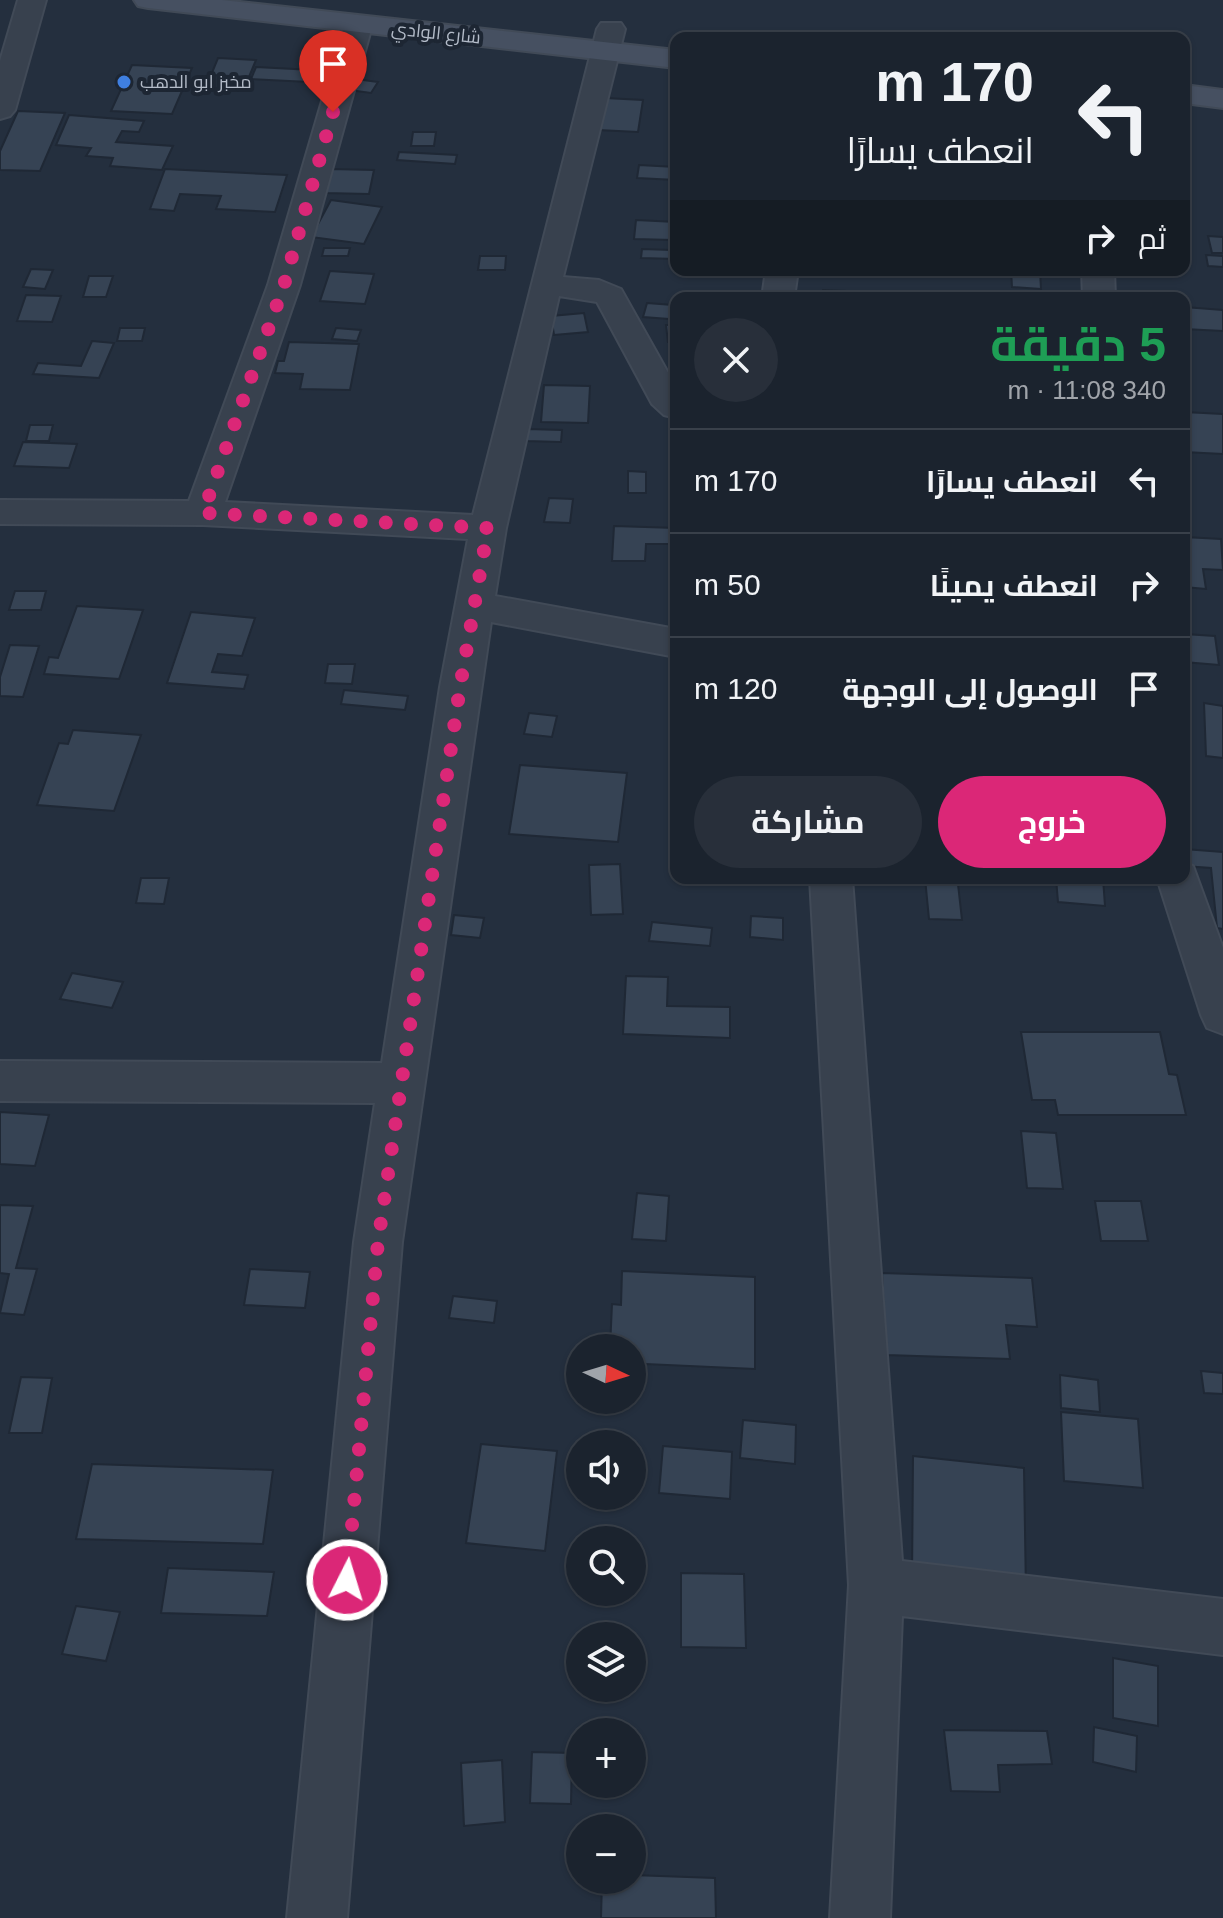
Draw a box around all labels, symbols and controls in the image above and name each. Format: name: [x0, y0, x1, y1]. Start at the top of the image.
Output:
street label: شارع الوادي: [390, 18, 482, 52]
pin: [299, 30, 367, 112]
icon: arrive: [311, 42, 355, 86]
text: 170 m: [875, 50, 1034, 113]
icon: left: [1062, 64, 1166, 168]
place label: مخبز ابو الدهب: [140, 72, 252, 93]
marker: مخبز ابو الدهب: [115, 73, 133, 91]
text: انعطف يسارًا: [847, 130, 1034, 171]
icon: right: [1078, 216, 1122, 260]
text: ثم: [1138, 222, 1166, 255]
button: close: [694, 318, 778, 402]
text: 5 دقيقة: [990, 318, 1166, 371]
text: 340 m · 11:08: [1007, 375, 1166, 405]
icon: left: [1122, 459, 1166, 503]
text: 170 m: [694, 464, 777, 497]
text: انعطف يسارًا: [926, 465, 1098, 498]
icon: right: [1122, 563, 1166, 607]
text: 50 m: [694, 568, 761, 601]
text: انعطف يمينًا: [930, 569, 1098, 602]
icon: arrive: [1122, 667, 1166, 711]
text: 120 m: [694, 672, 777, 705]
text: الوصول إلى الوجهة: [842, 673, 1098, 706]
button: مشاركة: [694, 776, 922, 868]
button: خروج: [938, 776, 1166, 868]
north arrow: [566, 1334, 646, 1414]
map controls: [566, 1334, 646, 1894]
button: sound: [566, 1430, 646, 1510]
button: search: [566, 1526, 646, 1606]
position arrow: [305, 1538, 389, 1622]
button: layers: [566, 1622, 646, 1702]
button: +: [566, 1718, 646, 1798]
button: −: [566, 1814, 646, 1894]

